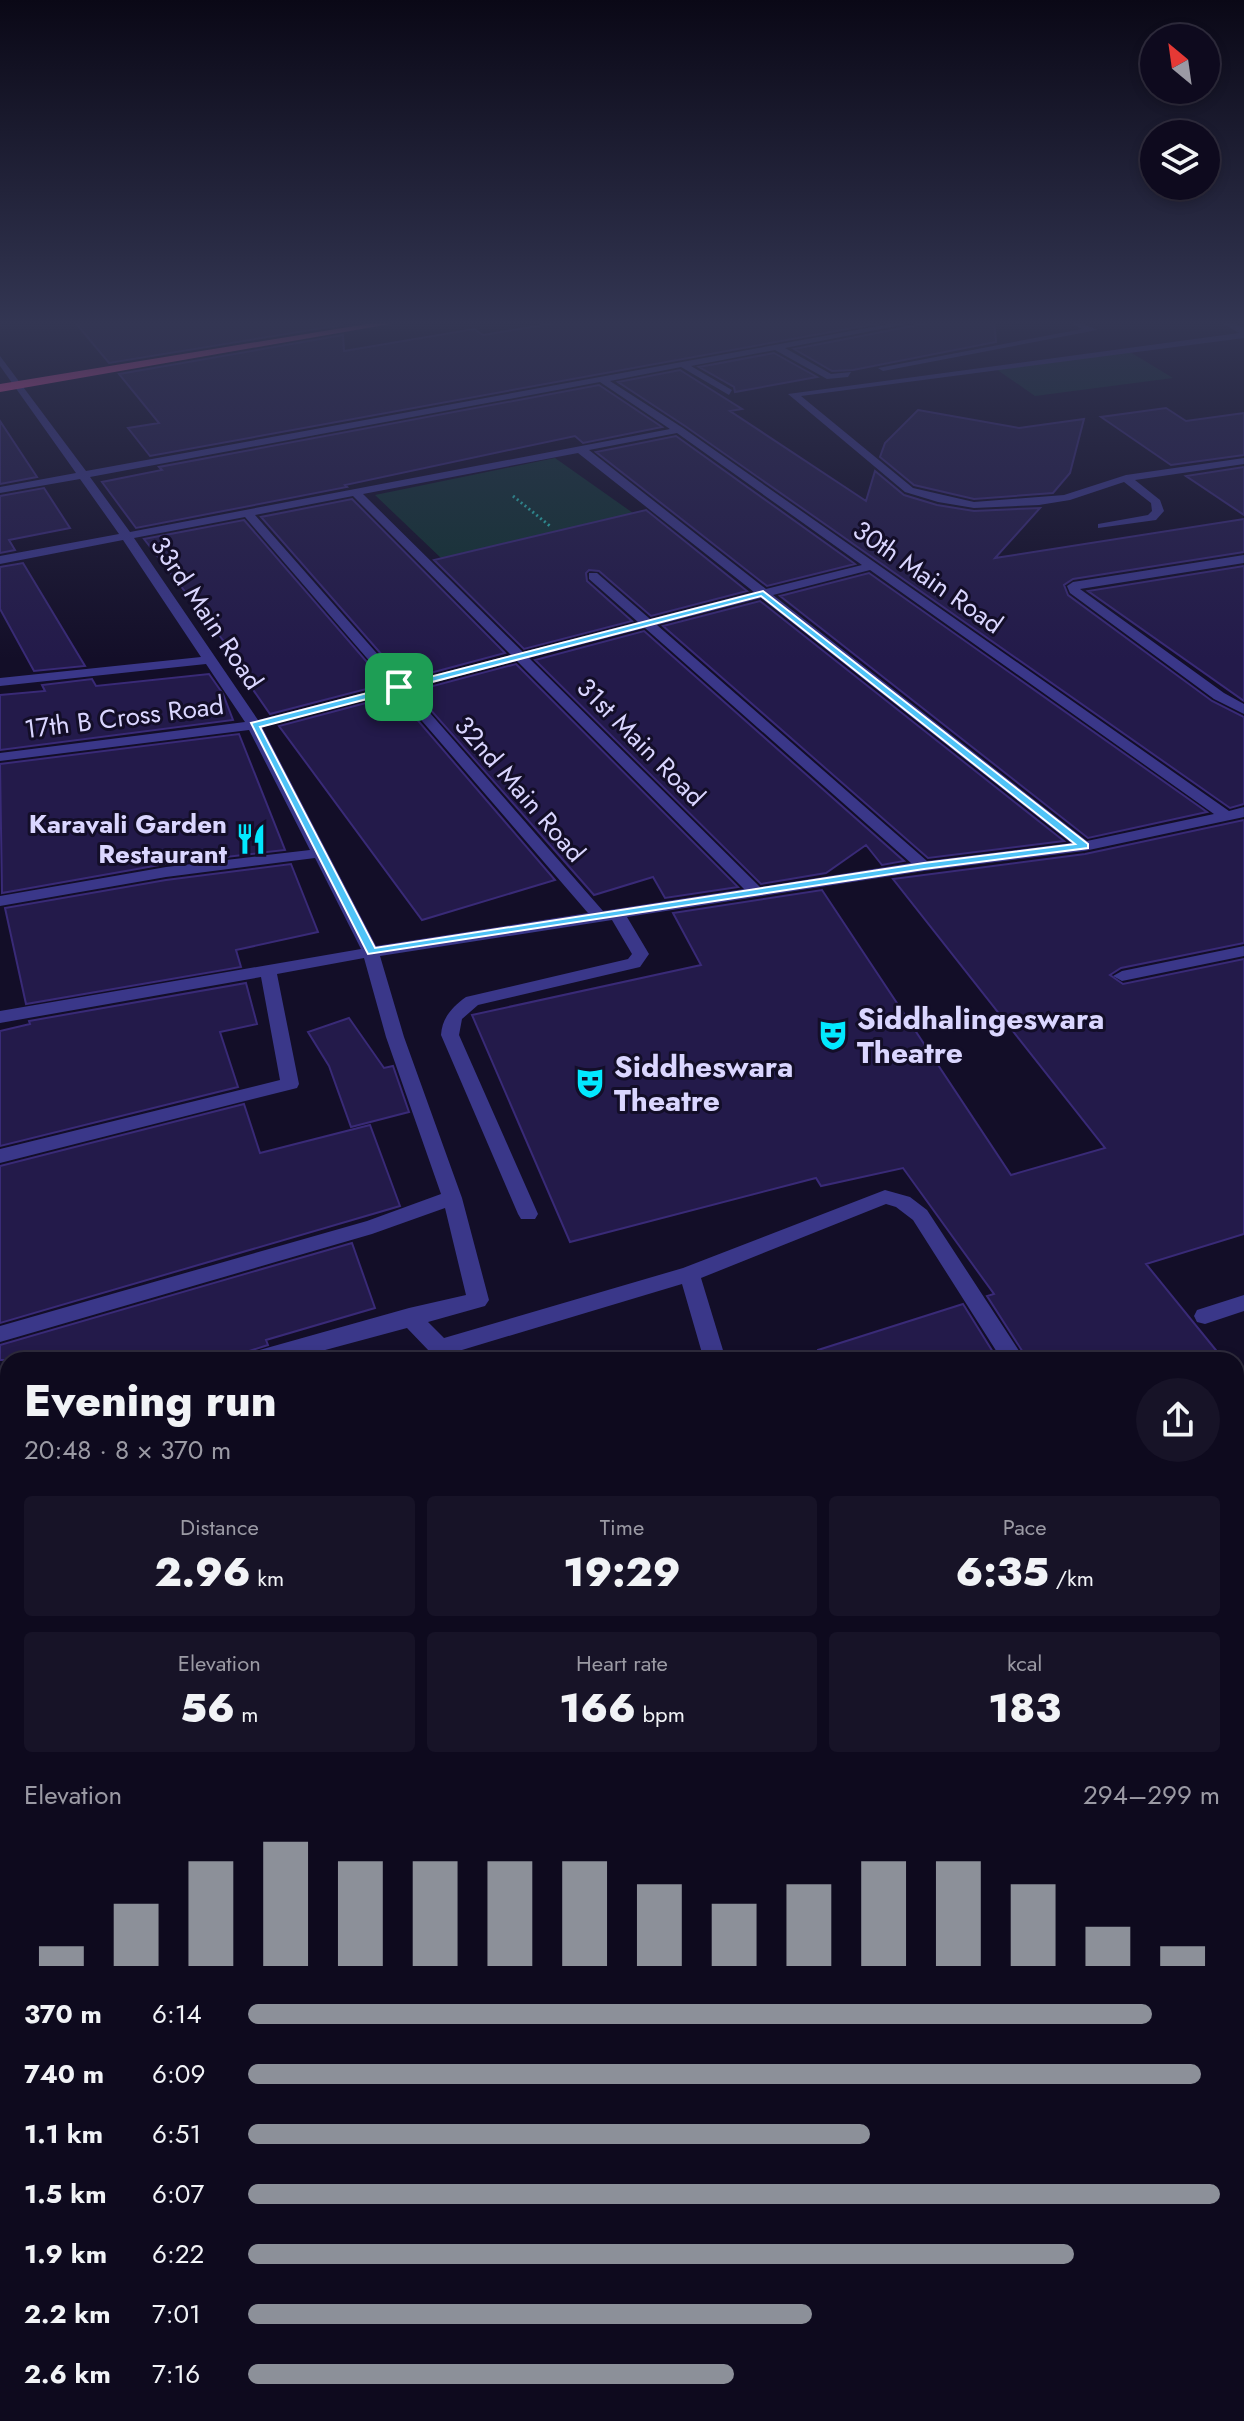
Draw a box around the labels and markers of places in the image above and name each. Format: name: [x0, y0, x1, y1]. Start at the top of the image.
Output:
pin: [365, 653, 433, 721]
place label: Karavali Garden Restaurant: [29, 805, 228, 873]
restaurant icon: Karavali Garden Restaurant: [234, 822, 268, 856]
place label: Siddhalingeswara Theatre: [857, 997, 1104, 1074]
theatre icon: Siddhalingeswara Theatre: [816, 1018, 850, 1052]
place label: Siddheswara Theatre: [614, 1045, 793, 1122]
theatre icon: Siddheswara Theatre: [573, 1066, 607, 1100]

